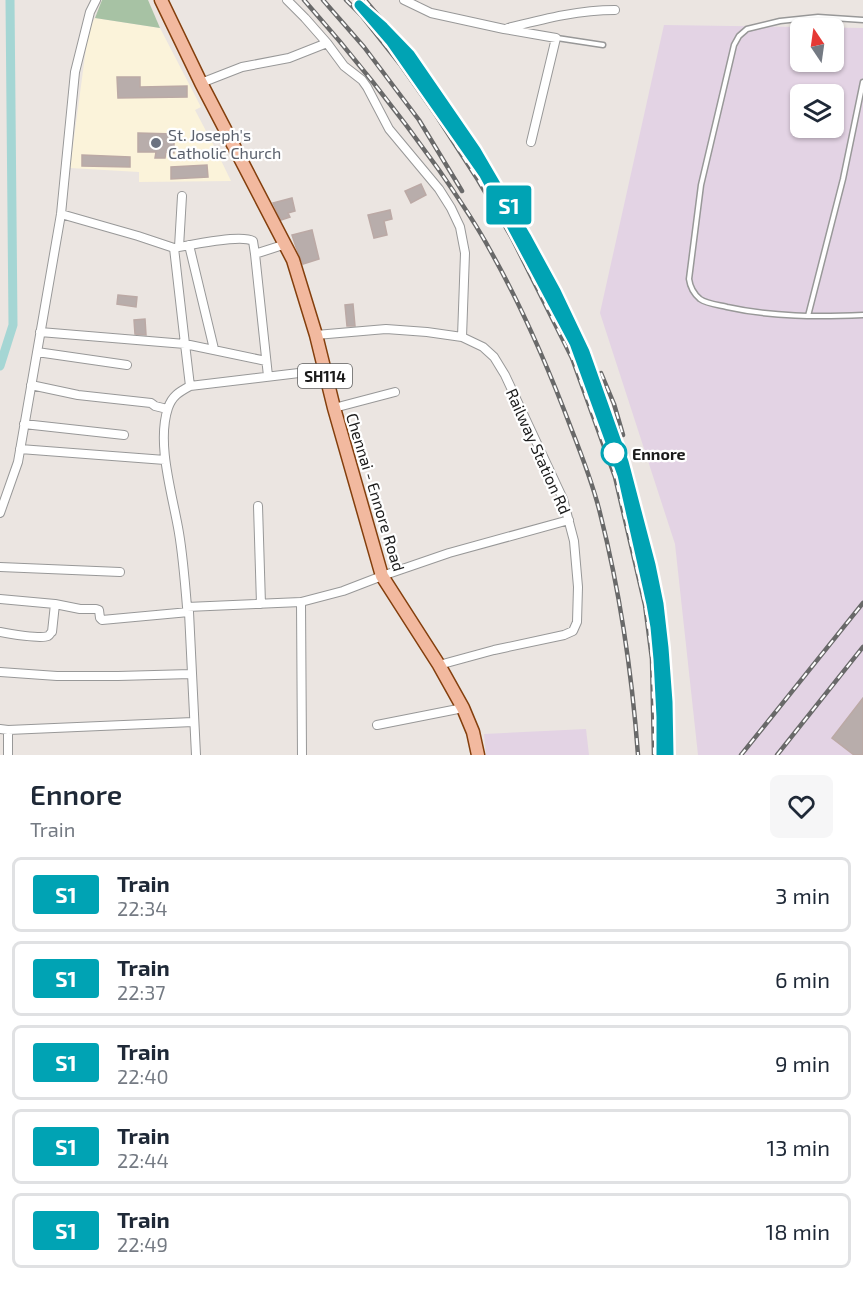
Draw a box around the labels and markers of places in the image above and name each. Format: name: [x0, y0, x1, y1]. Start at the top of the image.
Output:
place label: St. Joseph's Catholic Church: [168, 125, 281, 162]
marker: St. Joseph's Catholic Church: [149, 136, 163, 150]
marker: Ennore: [601, 440, 627, 466]
place label: Ennore: [632, 444, 686, 463]

